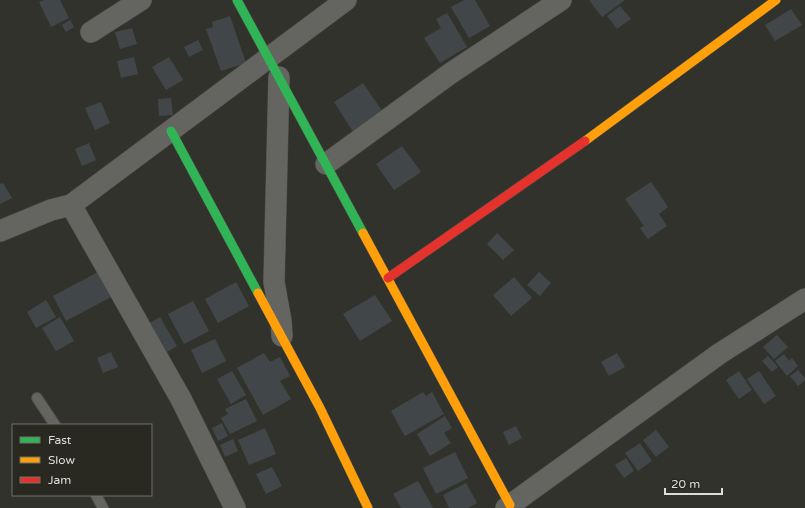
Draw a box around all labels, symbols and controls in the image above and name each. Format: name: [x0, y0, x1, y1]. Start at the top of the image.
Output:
legend: [12, 424, 152, 496]
text: Fast: [48, 433, 72, 447]
text: Slow: [48, 453, 75, 467]
scale bar: [665, 470, 722, 496]
text: Jam: [48, 473, 71, 487]
text: 20 m: [671, 477, 700, 491]

